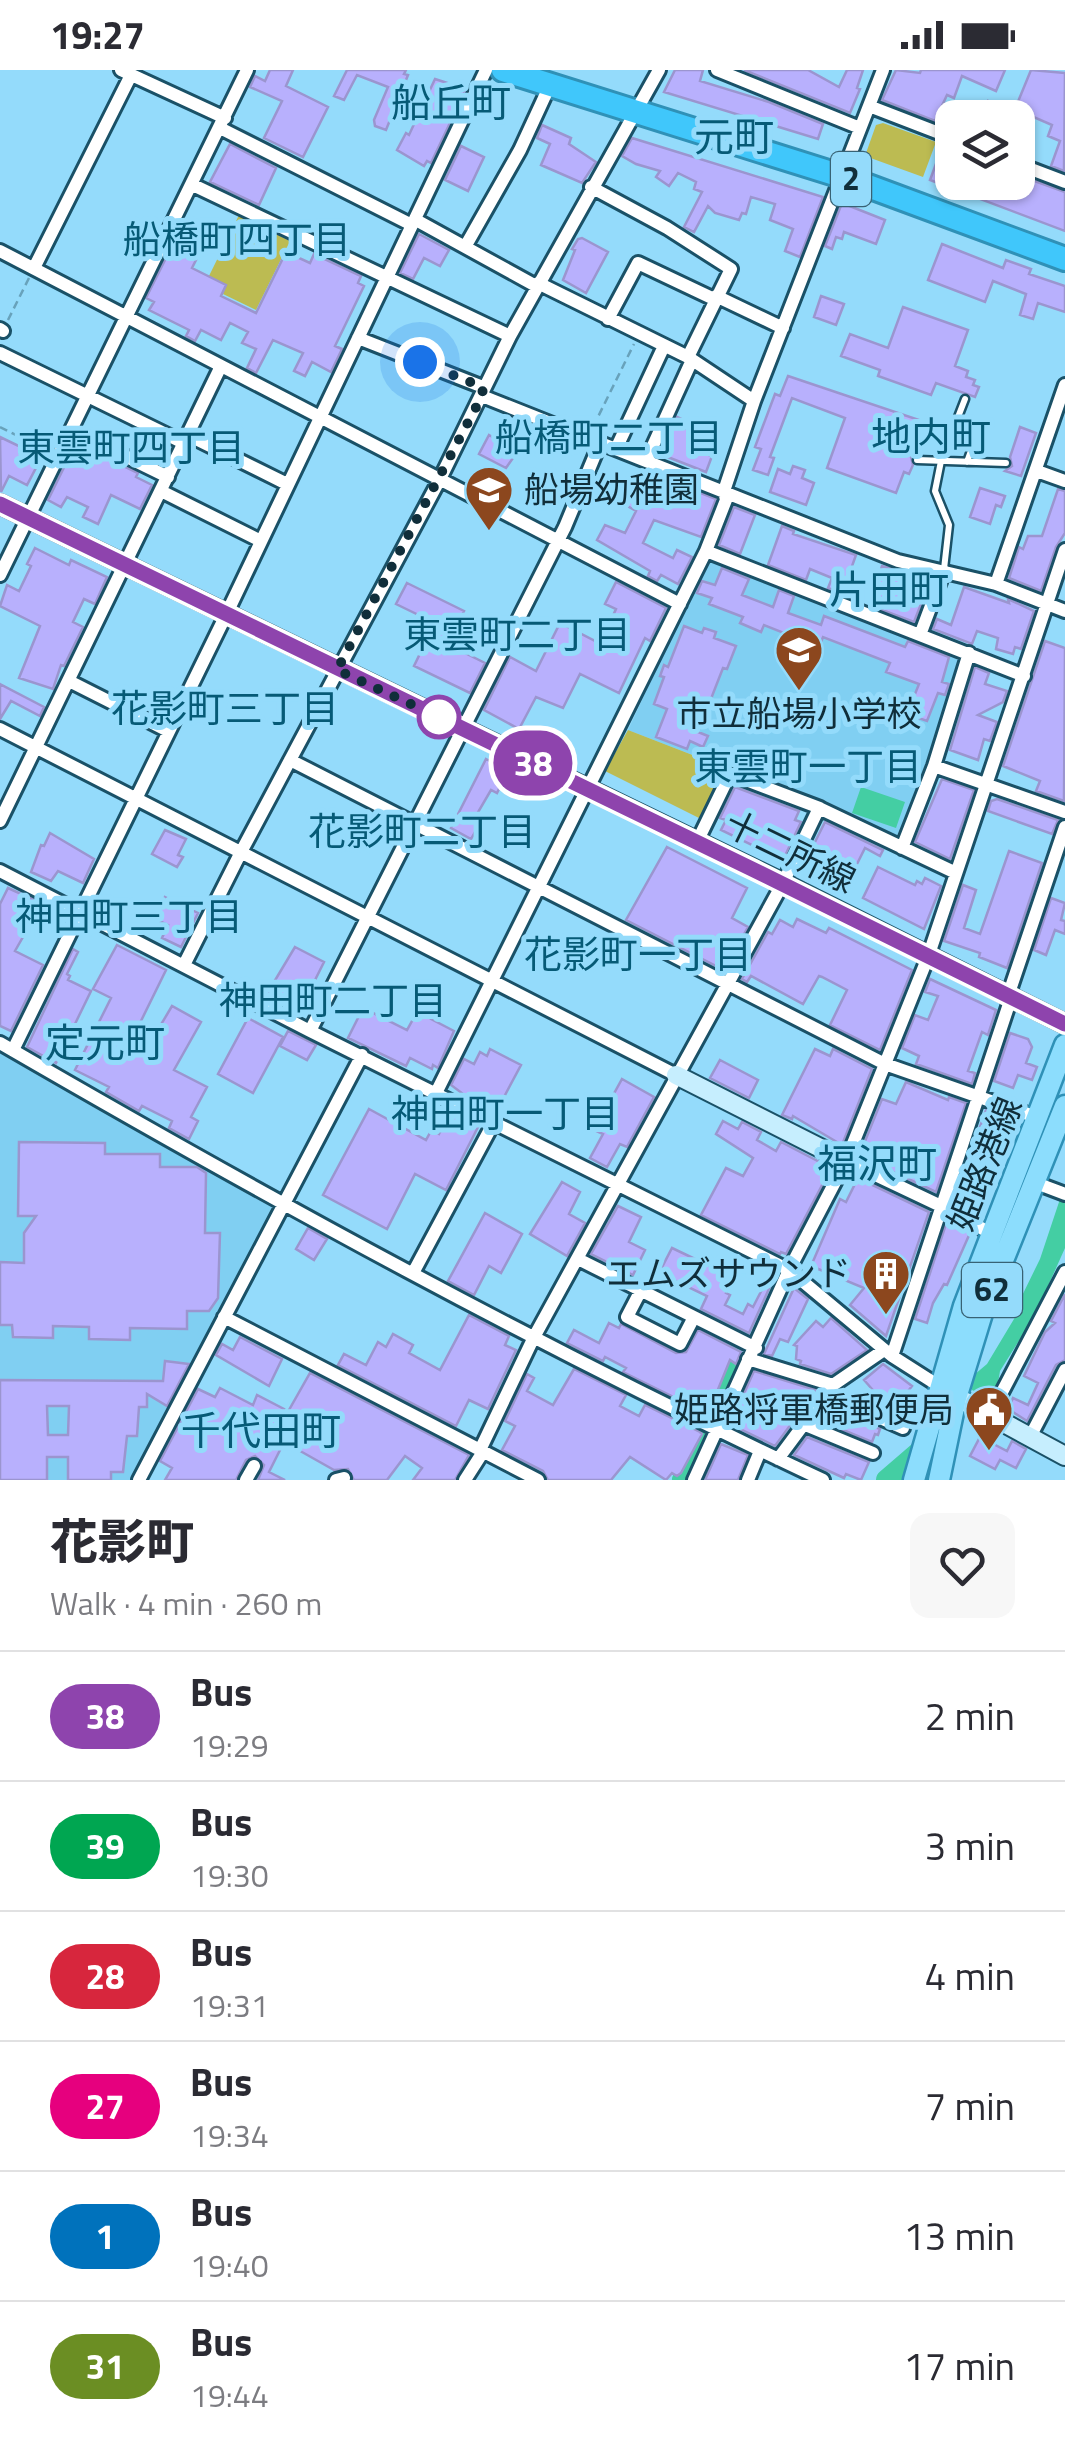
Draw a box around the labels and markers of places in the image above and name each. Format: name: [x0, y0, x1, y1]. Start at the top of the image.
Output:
place label: 船場幼稚園: [524, 462, 699, 516]
school or university icon: 船場幼稚園: [463, 464, 515, 532]
school or university icon: 市立船場小学校: [773, 624, 825, 692]
place label: 市立船場小学校: [676, 686, 922, 740]
unlabelled marker: [418, 696, 460, 738]
place label: エムズサウンド: [606, 1246, 851, 1300]
building icon: エムズサウンド: [860, 1248, 912, 1316]
place label: 姫路将軍橋郵便局: [674, 1382, 954, 1436]
public building icon: 姫路将軍橋郵便局: [963, 1384, 1015, 1452]

